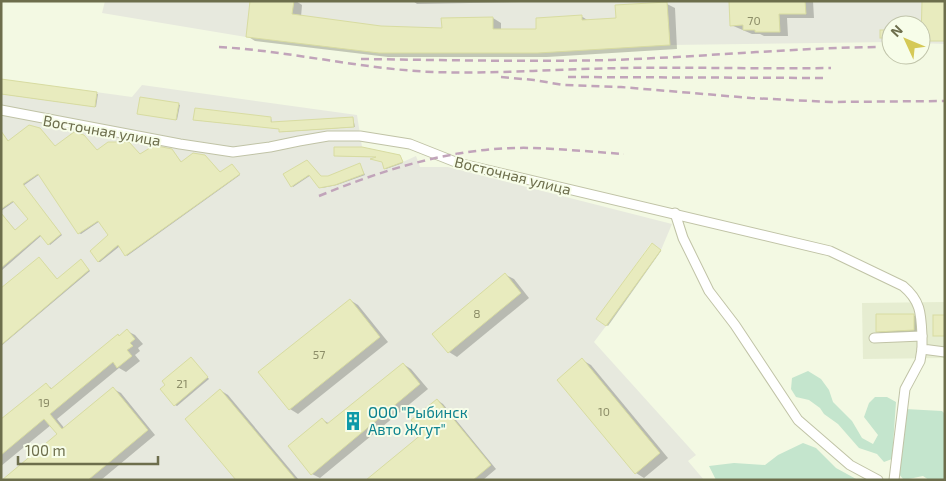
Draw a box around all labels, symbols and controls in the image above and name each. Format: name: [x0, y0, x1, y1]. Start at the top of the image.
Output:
house number: 70: [747, 13, 761, 27]
north arrow: [881, 15, 931, 65]
text: N: [887, 21, 906, 40]
street label: Восточная улица: [41, 111, 162, 150]
street label: Восточная улица: [453, 152, 573, 199]
house number: 8: [473, 306, 481, 320]
house number: 57: [313, 347, 325, 361]
house number: 21: [176, 376, 188, 390]
house number: 19: [38, 395, 50, 409]
place label: ООО "Рыбинск Авто Жгут": [368, 403, 468, 439]
house number: 10: [598, 404, 610, 418]
building icon: ООО "Рыбинск Авто Жгут": [342, 410, 364, 432]
scale bar: [18, 434, 158, 466]
text: 100 m: [25, 441, 66, 459]

